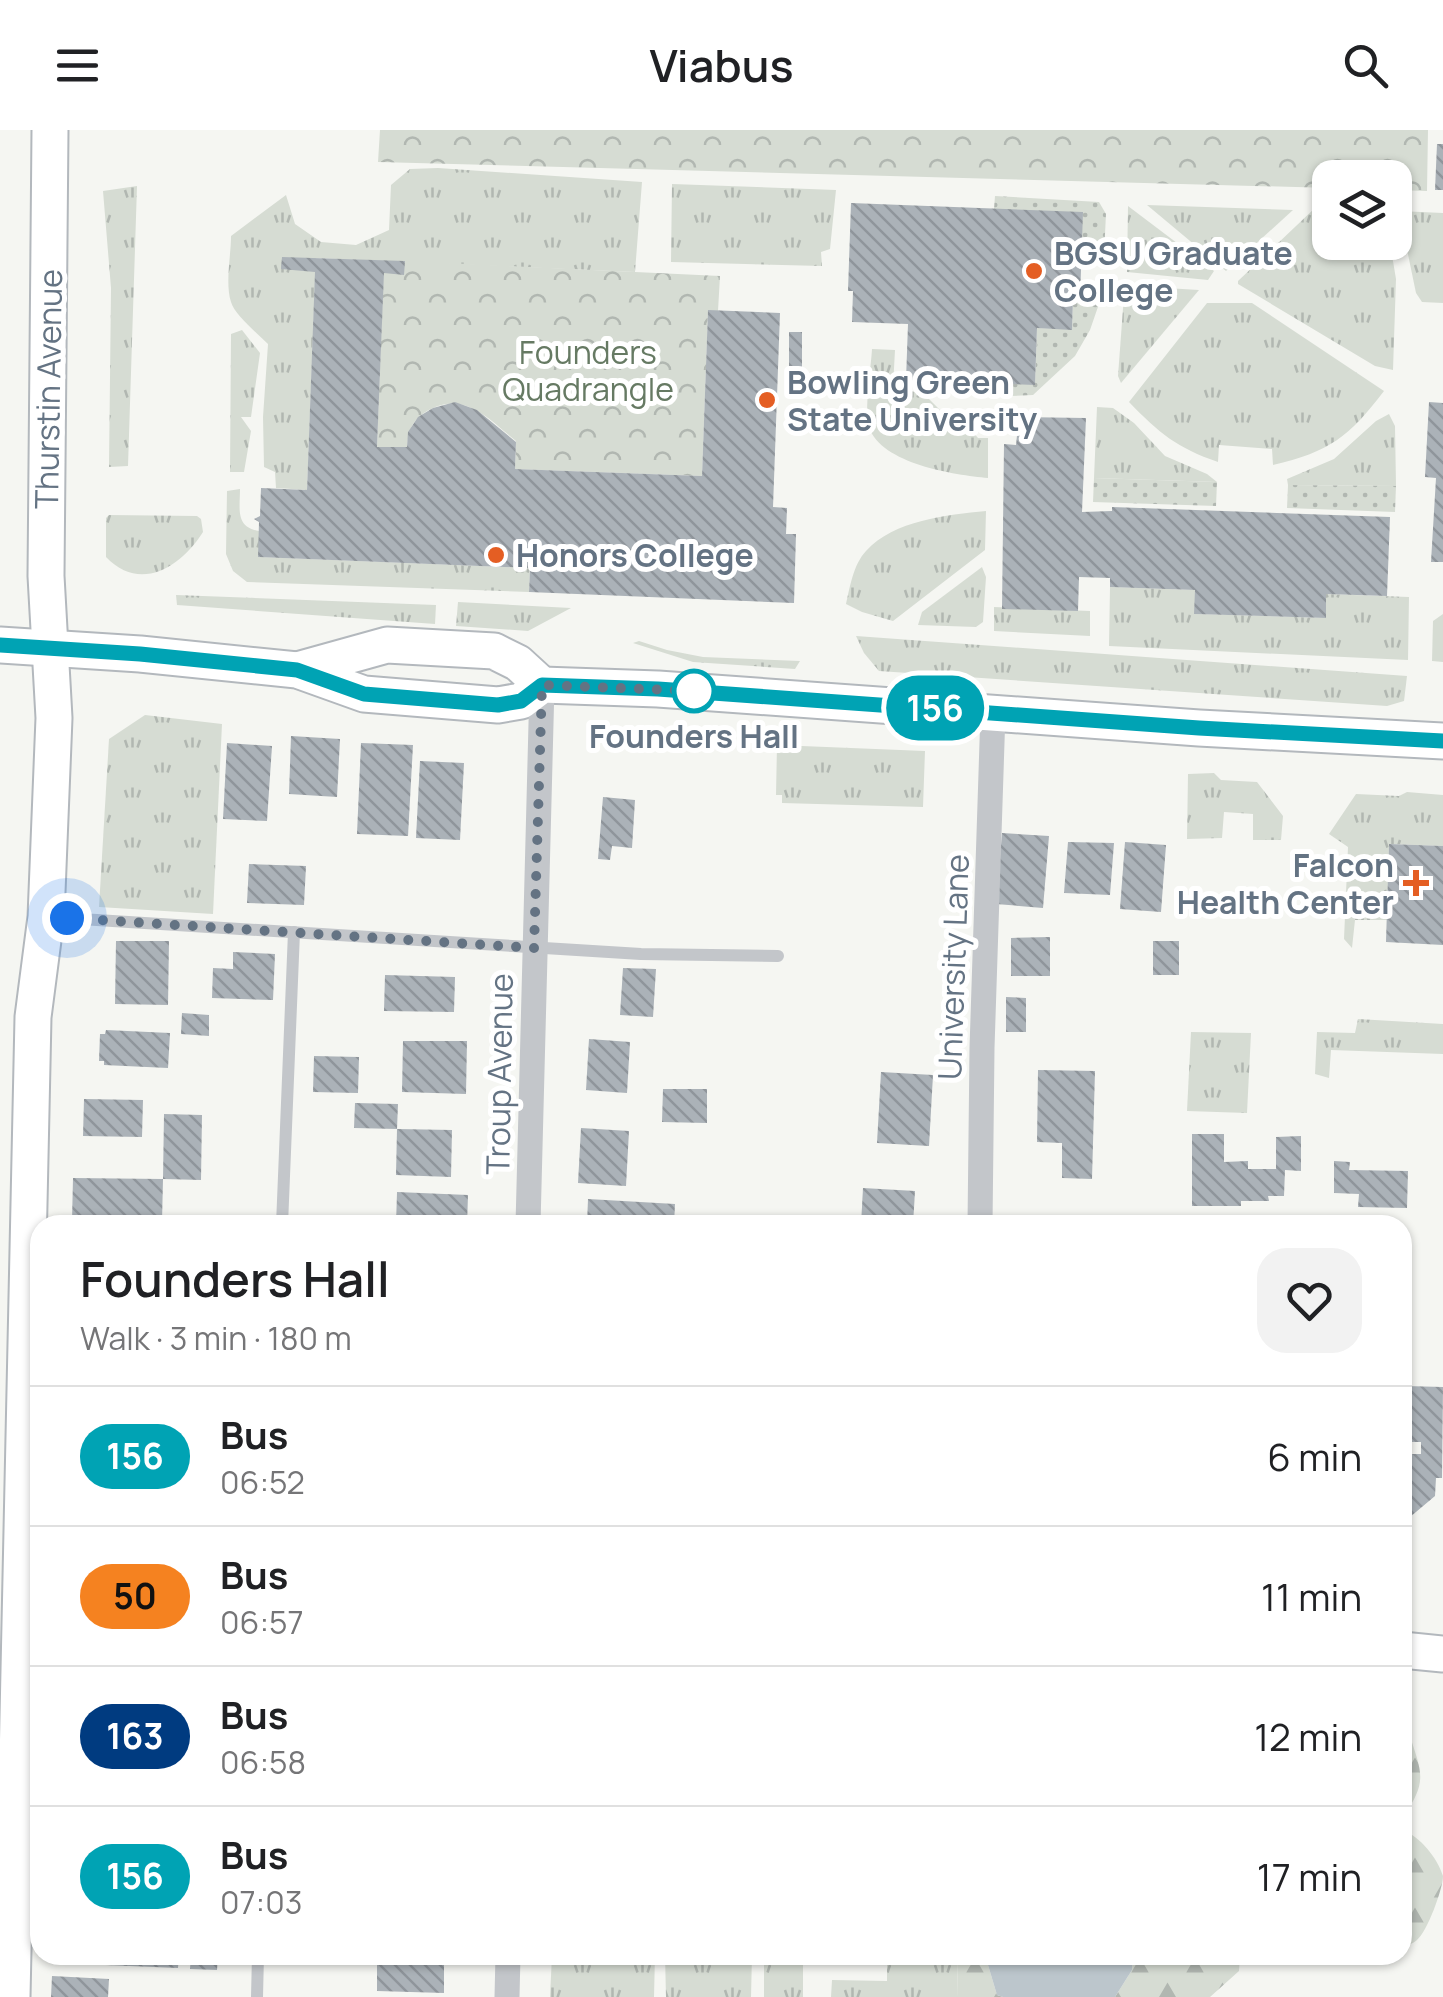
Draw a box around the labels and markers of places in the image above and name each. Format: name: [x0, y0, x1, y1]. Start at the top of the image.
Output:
place label: BGSU Graduate College: [1054, 231, 1293, 312]
marker: BGSU Graduate College: [1023, 260, 1045, 282]
place label: Bowling Green State University: [787, 360, 1037, 441]
marker: Bowling Green State University: [756, 389, 778, 411]
place label: Honors College: [516, 533, 754, 577]
marker: Honors College: [485, 544, 507, 566]
marker: Founders Hall: [673, 670, 715, 712]
place label: Founders Hall: [589, 714, 799, 758]
place label: Falcon Health Center: [1177, 843, 1394, 924]
marker: Falcon Health Center: [1403, 870, 1429, 896]

